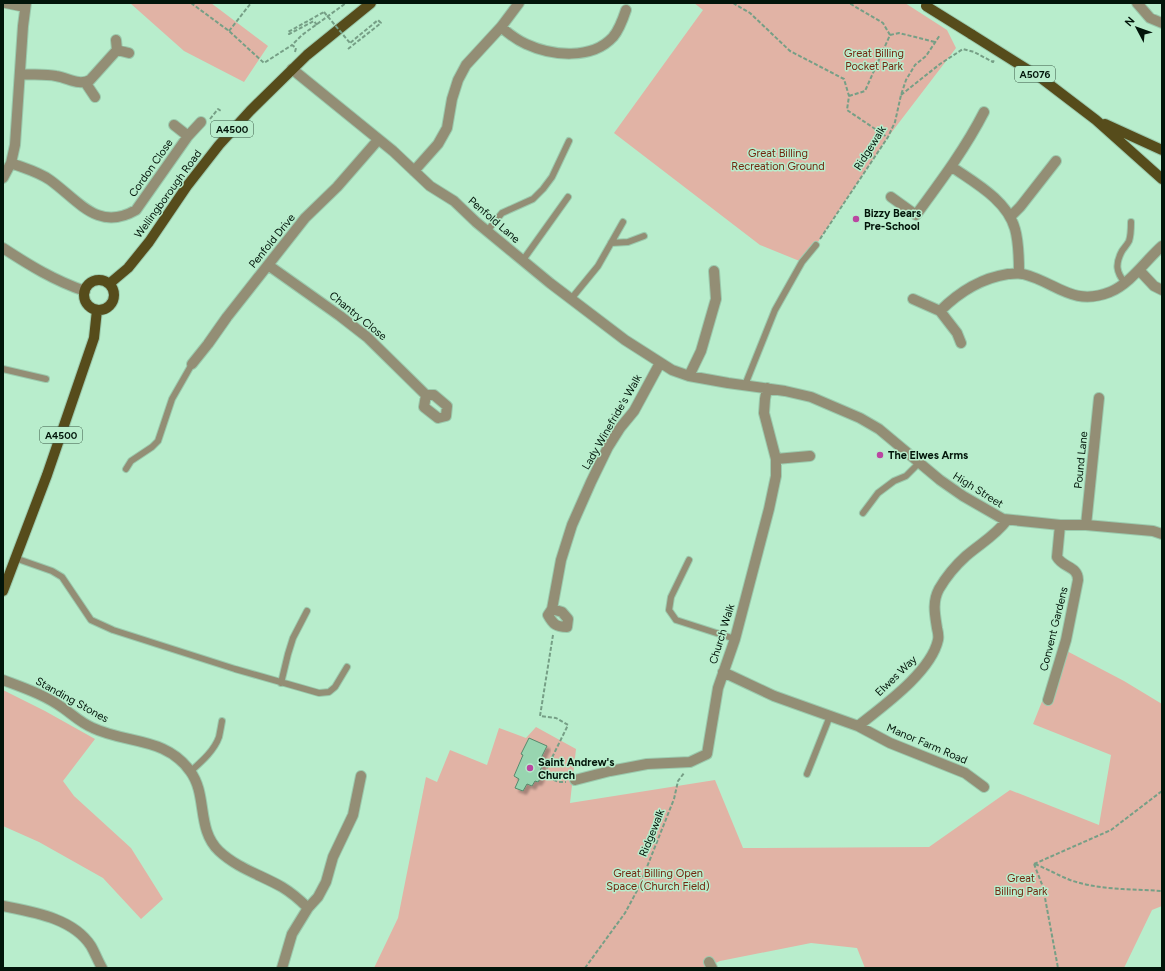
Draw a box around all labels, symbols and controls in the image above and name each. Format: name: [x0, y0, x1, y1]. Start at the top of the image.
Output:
north arrow: [1117, 8, 1157, 48]
text: N: [1122, 14, 1138, 29]
park label: Great Billing Pocket Park: [844, 47, 904, 73]
road number: A5076: [1015, 66, 1055, 82]
road number: A4500: [211, 121, 253, 137]
street label: Ridgewalk: [851, 123, 889, 173]
street label: Cordon Close: [126, 137, 176, 199]
street label: Wellingborough Road: [132, 147, 204, 241]
park label: Great Billing Recreation Ground: [731, 147, 825, 173]
street label: Penfold Lane: [466, 194, 522, 246]
place label: Bizzy Bears Pre-School: [864, 207, 921, 233]
street label: Penfold Drive: [246, 211, 298, 271]
marker: Bizzy Bears Pre-School: [851, 214, 861, 224]
street label: Chantry Close: [327, 289, 389, 343]
street label: Lady Winefride's Walk: [579, 371, 645, 472]
road number: A4500: [40, 427, 82, 443]
street label: Pound Lane: [1072, 431, 1090, 489]
place label: The Elwes Arms: [888, 449, 968, 462]
marker: The Elwes Arms: [875, 450, 885, 460]
street label: High Street: [950, 469, 1006, 511]
street label: Convent Gardens: [1037, 586, 1071, 672]
street label: Church Walk: [707, 602, 738, 666]
street label: Elwes Way: [873, 653, 920, 699]
street label: Standing Stones: [33, 675, 111, 725]
street label: Manor Farm Road: [885, 721, 969, 767]
place label: Saint Andrew's Church: [538, 756, 614, 782]
marker: Saint Andrew's Church: [525, 763, 535, 773]
street label: Ridgewalk: [637, 807, 668, 859]
park label: Great Billing Open Space (Church Field): [606, 867, 710, 893]
park label: Great Billing Park: [995, 872, 1048, 898]

